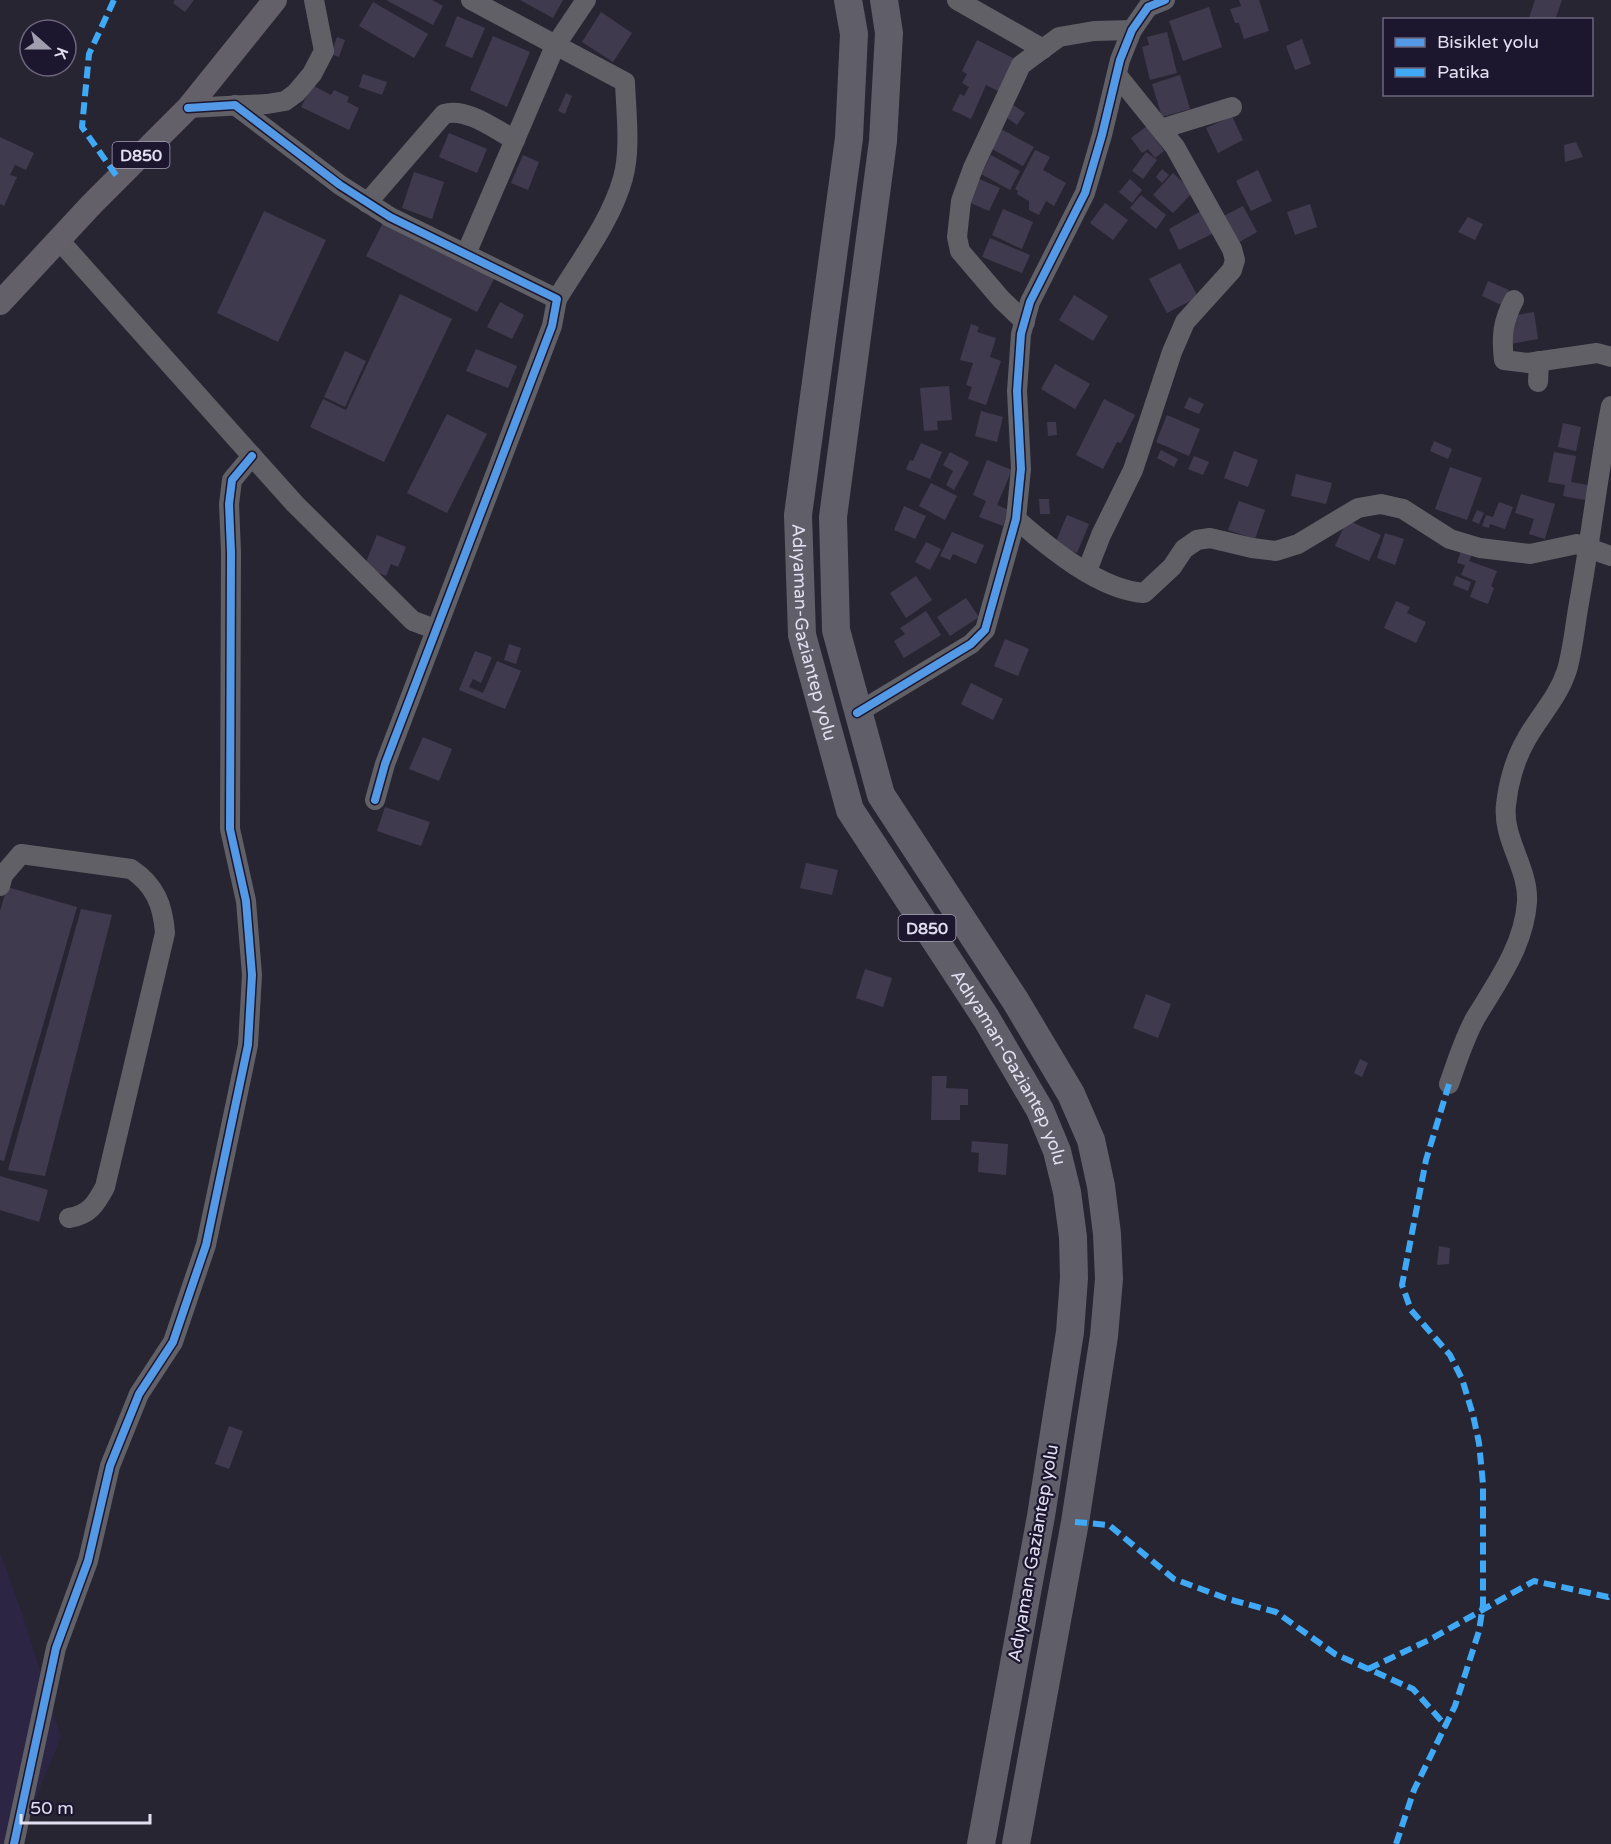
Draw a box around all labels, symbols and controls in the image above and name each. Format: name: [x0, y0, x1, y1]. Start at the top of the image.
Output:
north arrow: [18, 18, 78, 78]
legend: [1383, 18, 1593, 96]
text: Bisiklet yolu: [1437, 31, 1539, 53]
text: K: [50, 44, 72, 62]
text: Patika: [1437, 61, 1490, 83]
road number: D850: [112, 142, 170, 168]
street label: Adıyaman-Gaziantep yolu: [787, 523, 842, 743]
road number: D850: [898, 915, 956, 941]
street label: Adıyaman-Gaziantep yolu: [946, 966, 1071, 1167]
street label: Adıyaman-Gaziantep yolu: [1003, 1442, 1063, 1664]
scale bar: [21, 1787, 150, 1825]
text: 50 m: [30, 1797, 74, 1819]

